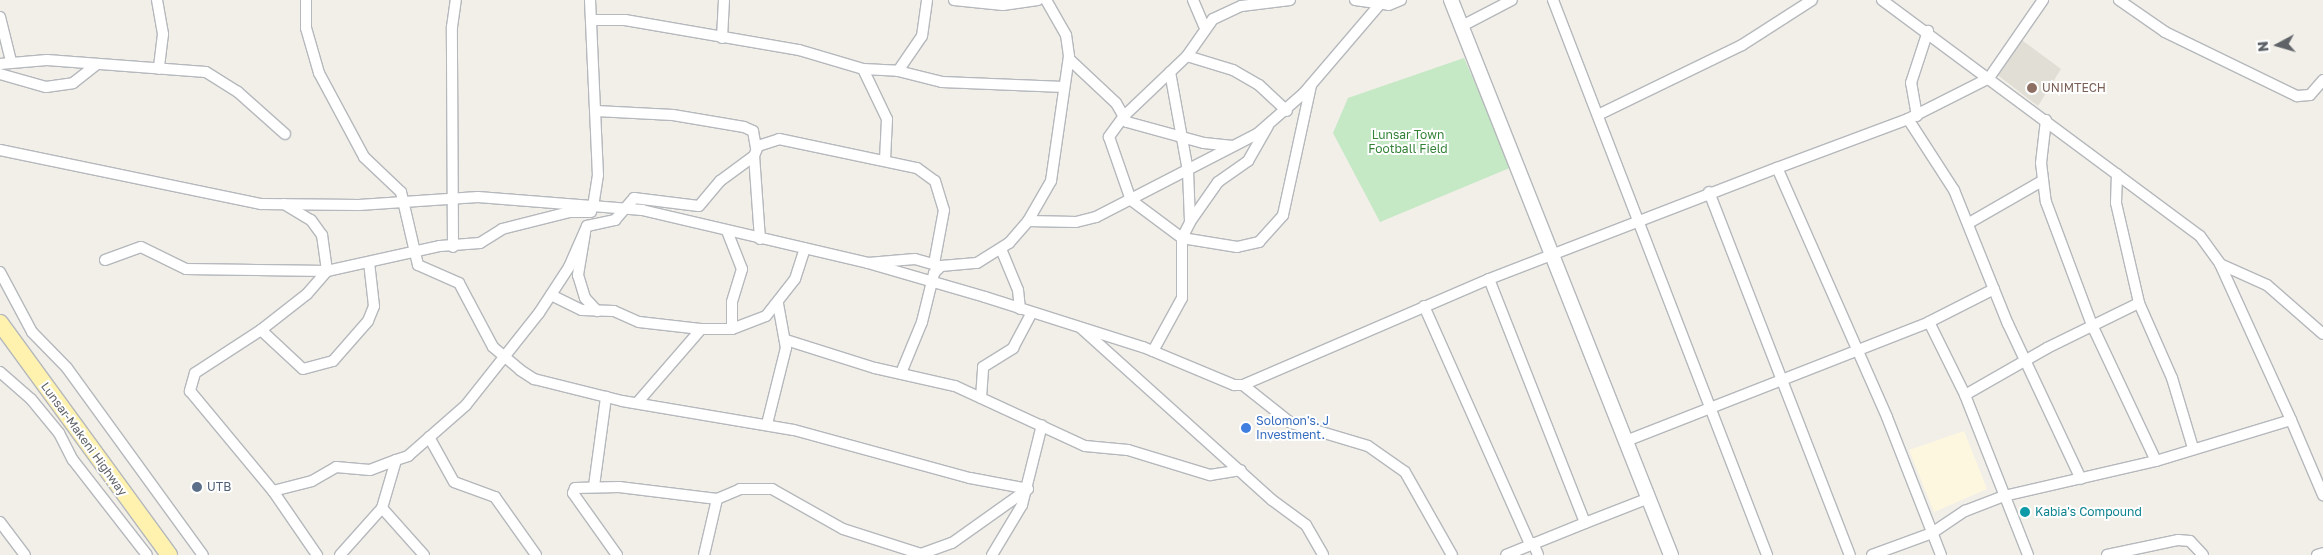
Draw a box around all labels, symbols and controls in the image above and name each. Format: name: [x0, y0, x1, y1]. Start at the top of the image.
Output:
north arrow: [2253, 20, 2303, 70]
text: N: [2254, 40, 2272, 53]
place label: UNIMTECH: [2042, 81, 2106, 95]
marker: UNIMTECH: [2026, 82, 2038, 94]
park label: Lunsar Town Football Field: [1368, 128, 1448, 156]
street label: Lunsar-Makeni Highway: [38, 379, 130, 499]
place label: Solomon's. J Investment.: [1256, 414, 1329, 442]
marker: Solomon's. J Investment.: [1240, 422, 1252, 434]
place label: UTB: [207, 480, 231, 494]
marker: UTB: [191, 481, 203, 493]
place label: Kabia's Compound: [2035, 505, 2142, 519]
marker: Kabia's Compound: [2019, 506, 2031, 518]

